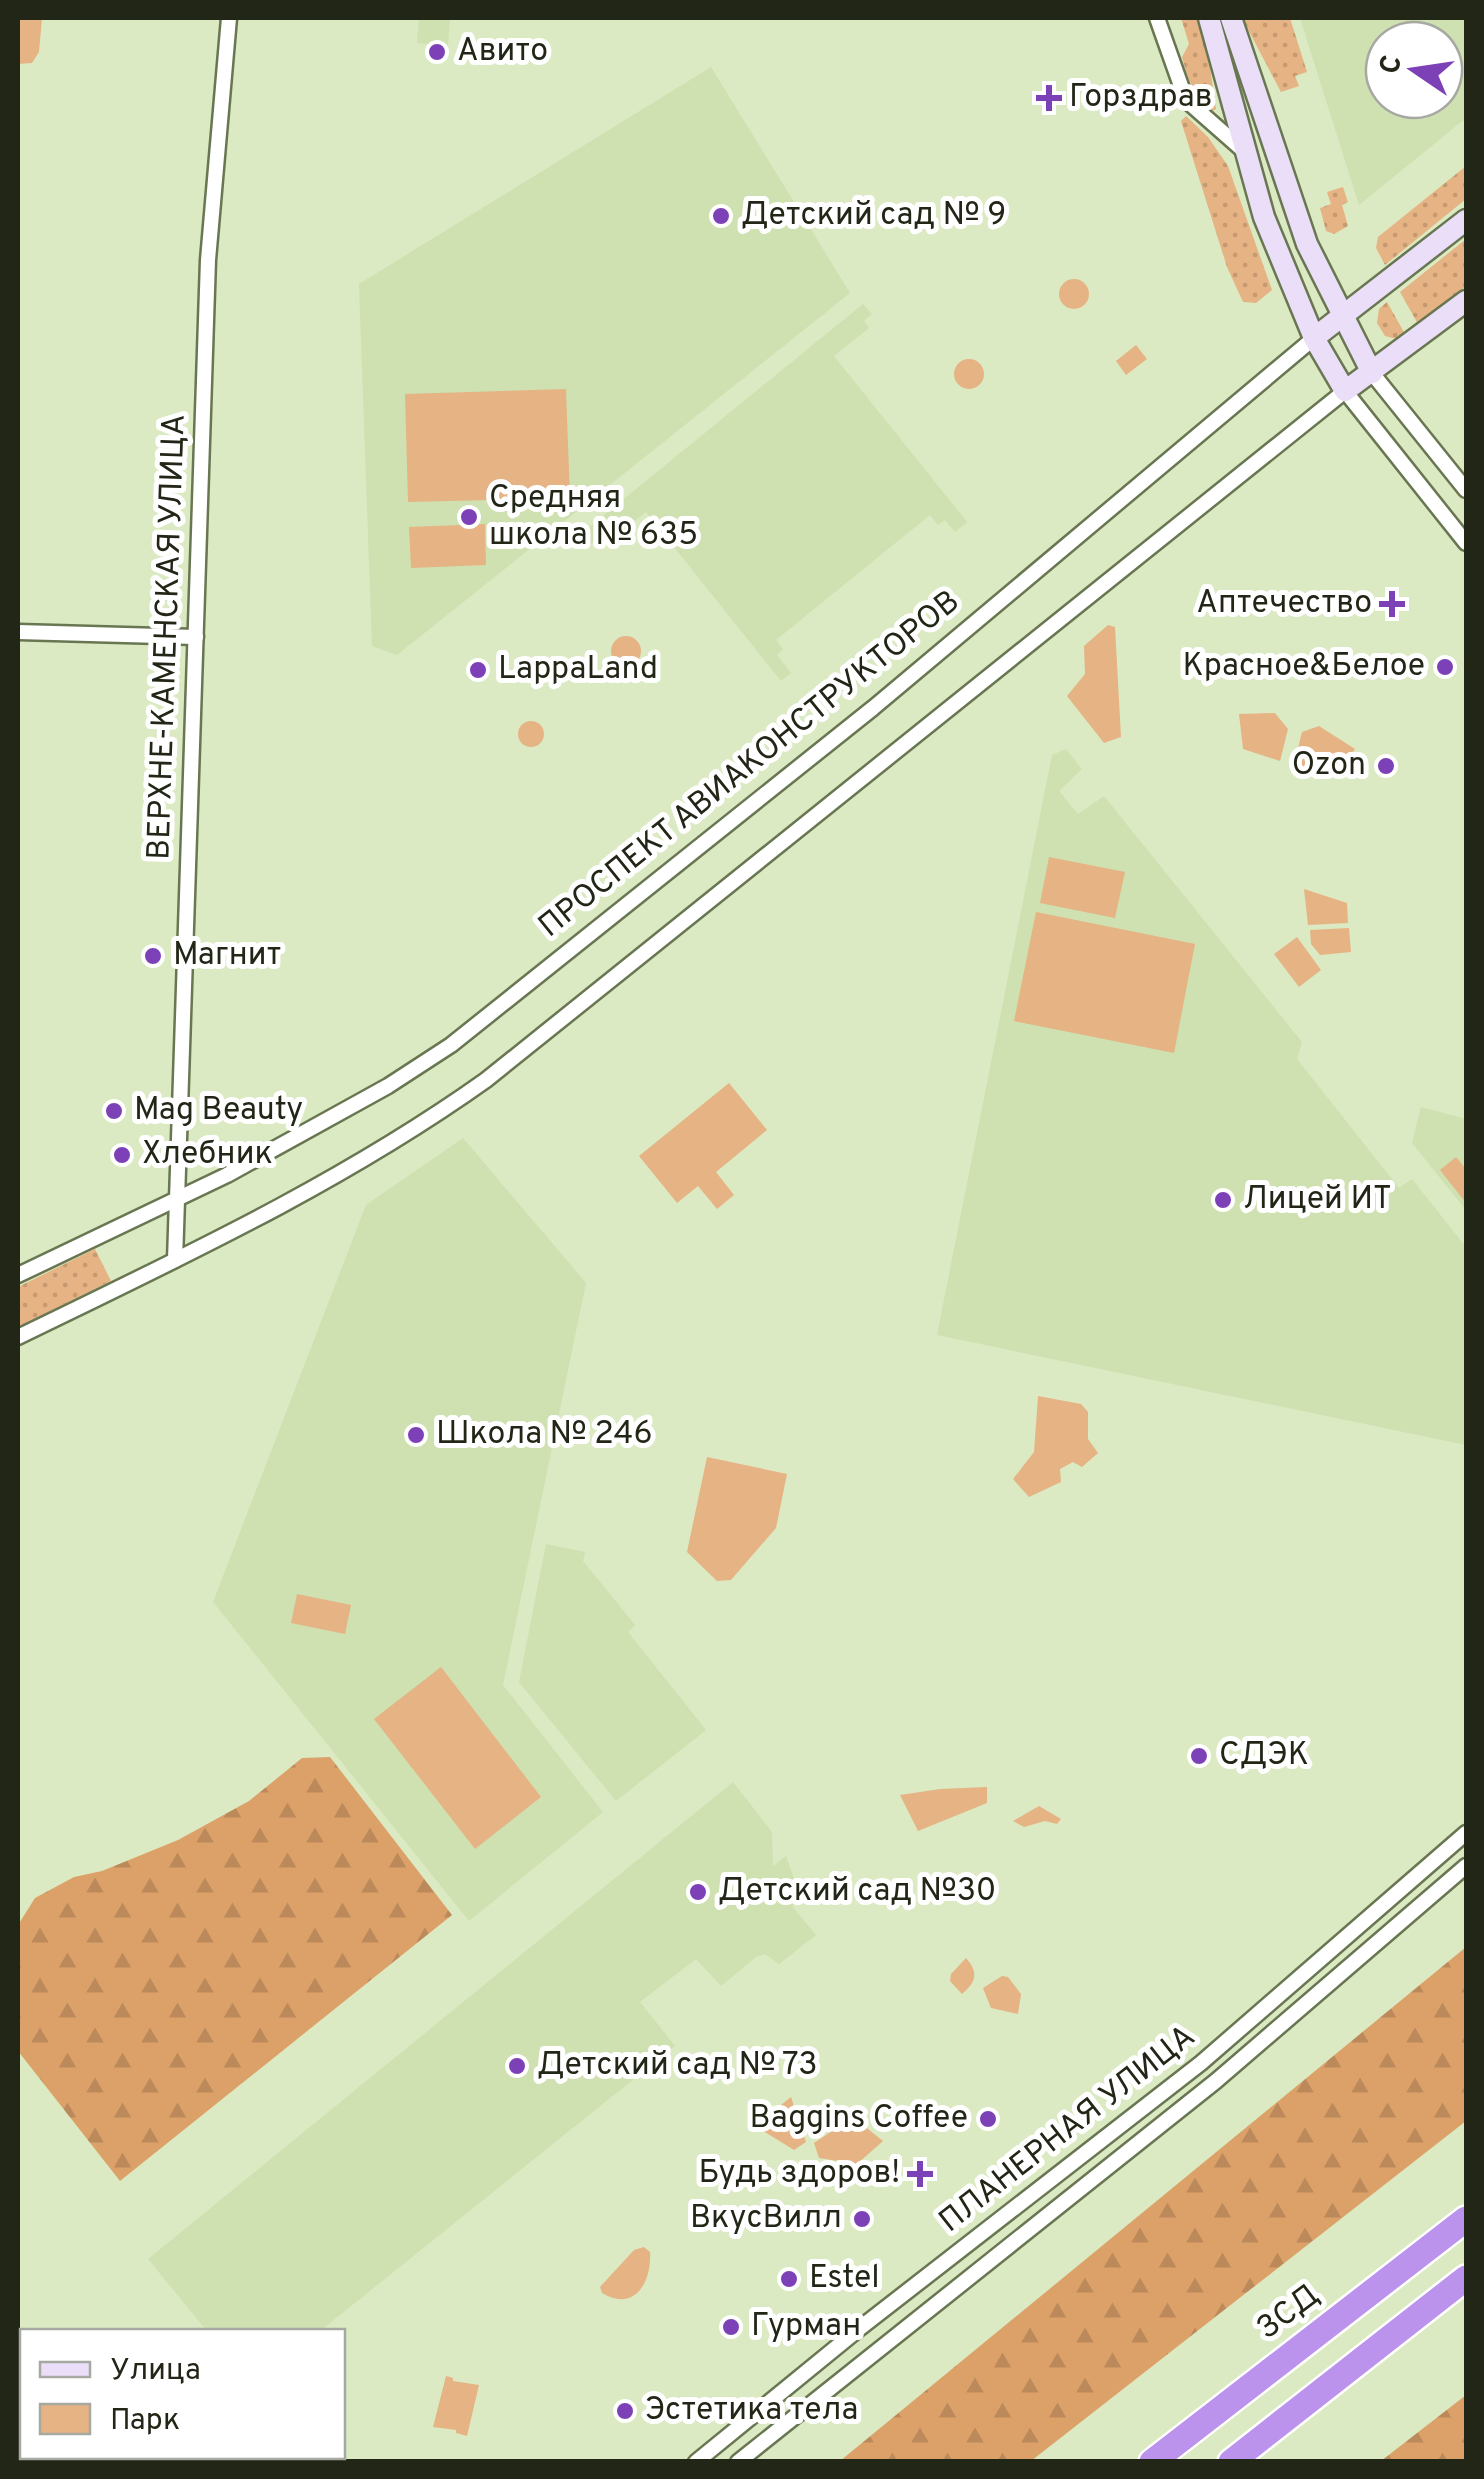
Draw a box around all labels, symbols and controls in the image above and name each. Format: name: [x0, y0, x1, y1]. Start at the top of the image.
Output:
north arrow: [1364, 20, 1464, 120]
place label: Авито: [457, 32, 548, 72]
marker: Авито: [426, 41, 448, 63]
text: С: [1373, 52, 1412, 78]
place label: Горздрав: [1069, 78, 1213, 118]
marker: Горздрав: [1038, 87, 1060, 109]
place label: Детский сад № 9: [741, 196, 1006, 236]
marker: Детский сад № 9: [710, 205, 732, 227]
street label: ВЕРХНЕ-КАМЕНСКАЯ УЛИЦА: [140, 413, 196, 861]
place label: Средняя школа № 635: [489, 479, 698, 556]
marker: Средняя школа № 635: [458, 506, 480, 528]
street label: ПРОСПЕКТ АВИАКОНСТРУКТОРОВ: [531, 583, 969, 947]
place label: Аптечество: [1196, 584, 1372, 624]
marker: Аптечество: [1381, 593, 1403, 615]
place label: Красное&Белое: [1183, 647, 1425, 687]
place label: LappaLand: [498, 650, 658, 690]
marker: Красное&Белое: [1434, 656, 1456, 678]
marker: LappaLand: [467, 659, 489, 681]
place label: Ozon: [1292, 746, 1366, 786]
marker: Ozon: [1375, 755, 1397, 777]
place label: Магнит: [173, 936, 281, 976]
marker: Магнит: [142, 945, 164, 967]
place label: Mag Beauty: [134, 1091, 303, 1131]
marker: Mag Beauty: [103, 1100, 125, 1122]
place label: Хлебник: [142, 1135, 273, 1175]
marker: Хлебник: [111, 1144, 133, 1166]
place label: Лицей ИТ: [1243, 1180, 1392, 1220]
marker: Лицей ИТ: [1212, 1189, 1234, 1211]
place label: Школа № 246: [436, 1415, 653, 1455]
marker: Школа № 246: [405, 1424, 427, 1446]
place label: СДЭК: [1219, 1736, 1309, 1776]
marker: СДЭК: [1188, 1745, 1210, 1767]
place label: Детский сад №30: [718, 1872, 996, 1912]
marker: Детский сад №30: [687, 1881, 709, 1903]
street label: ПЛАНЕРНАЯ УЛИЦА: [932, 2018, 1204, 2242]
place label: Детский сад № 73: [537, 2046, 817, 2086]
marker: Детский сад № 73: [506, 2055, 528, 2077]
place label: Baggins Coffee: [750, 2099, 968, 2139]
marker: Baggins Coffee: [977, 2108, 999, 2130]
place label: Будь здоров!: [698, 2154, 900, 2194]
marker: Будь здоров!: [909, 2163, 931, 2185]
place label: ВкусВилл: [690, 2199, 842, 2239]
marker: ВкусВилл: [851, 2208, 873, 2230]
place label: Estel: [809, 2259, 880, 2299]
marker: Estel: [778, 2268, 800, 2290]
street label: ЗСД: [1250, 2276, 1328, 2350]
place label: Гурман: [751, 2307, 861, 2347]
marker: Гурман: [720, 2316, 742, 2338]
legend: [20, 2329, 345, 2459]
text: Улица: [110, 2353, 201, 2390]
place label: Эстетика тела: [645, 2391, 858, 2431]
marker: Эстетика тела: [614, 2400, 636, 2422]
text: Парк: [110, 2403, 180, 2440]

